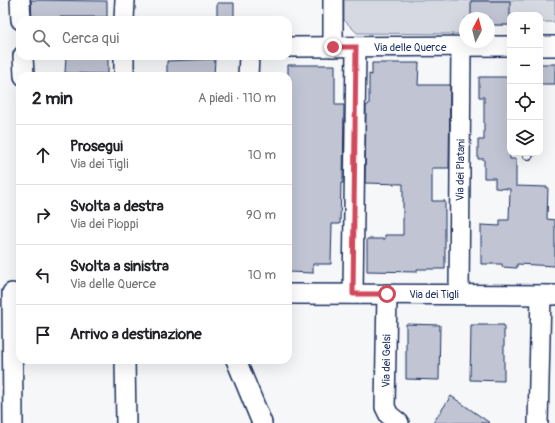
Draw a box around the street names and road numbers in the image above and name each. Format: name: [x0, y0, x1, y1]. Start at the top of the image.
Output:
street label: Via delle Querce: [374, 41, 447, 54]
street label: Via dei Platani: [453, 139, 468, 201]
street label: Via dei Tigli: [409, 288, 459, 301]
street label: Via dei Gelsi: [380, 334, 393, 388]

